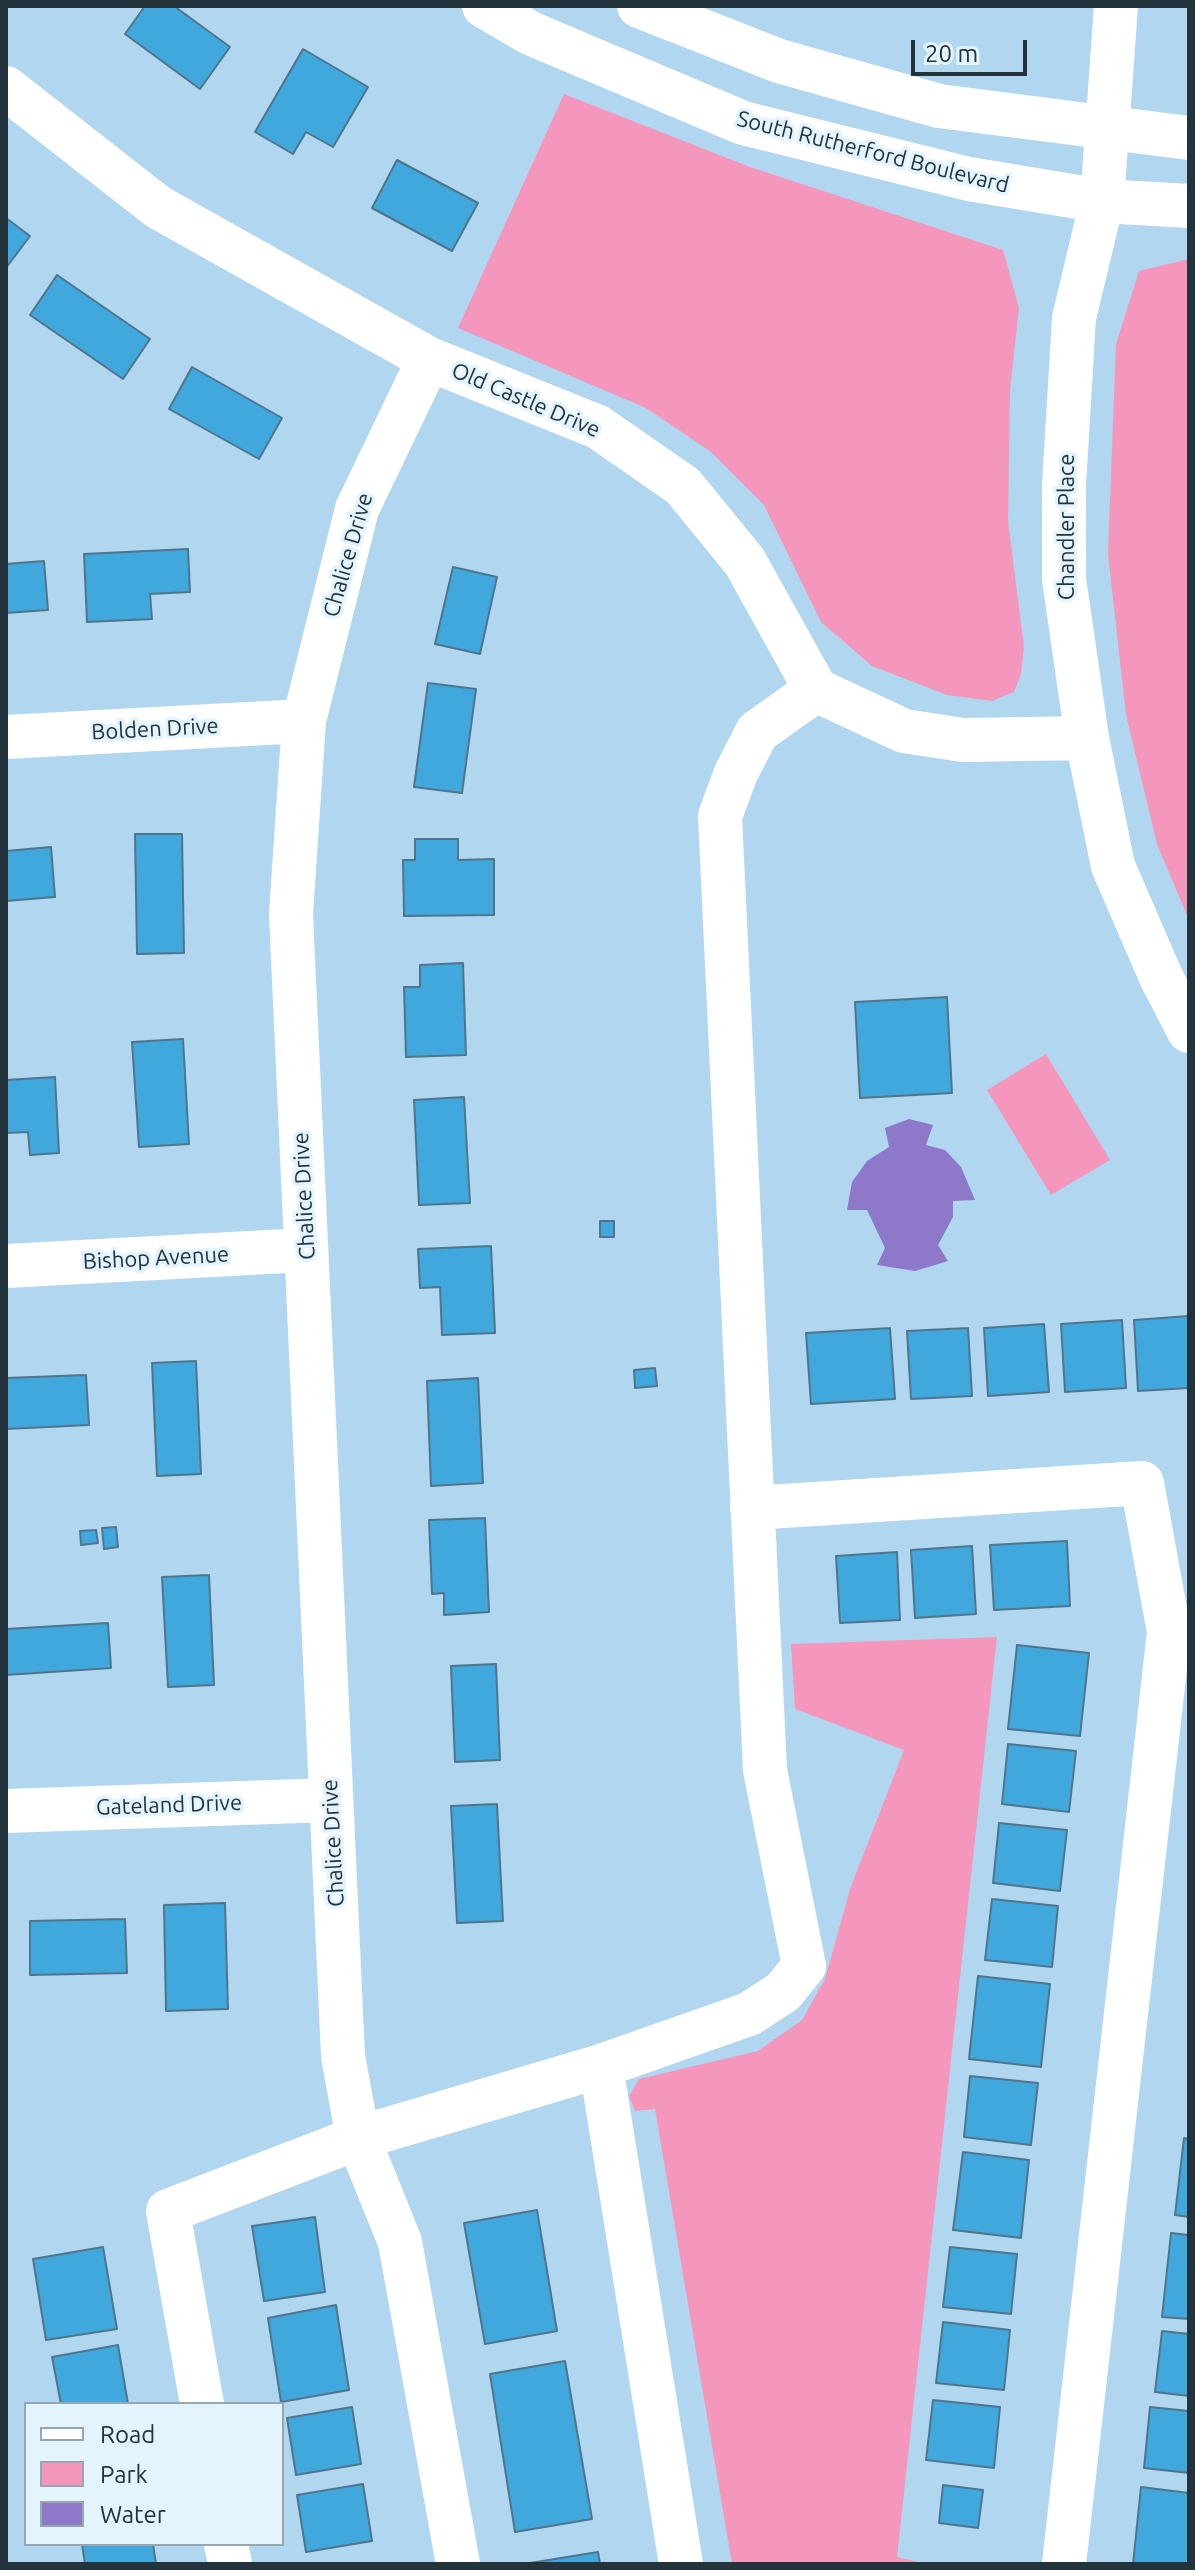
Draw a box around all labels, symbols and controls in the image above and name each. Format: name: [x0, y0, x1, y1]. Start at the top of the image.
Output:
scale bar: [915, 24, 1031, 74]
text: 20 m: [925, 40, 978, 67]
street label: South Rutherford Boulevard: [734, 105, 1012, 199]
street label: Old Castle Drive: [448, 357, 604, 443]
street label: Chandler Place: [1054, 454, 1080, 600]
street label: Chalice Drive: [318, 490, 378, 620]
street label: Bolden Drive: [91, 712, 219, 746]
street label: Chalice Drive: [287, 1131, 321, 1261]
street label: Bishop Avenue: [82, 1241, 230, 1275]
street label: Chalice Drive: [316, 1778, 350, 1908]
street label: Gateland Drive: [95, 1789, 243, 1821]
legend: [24, 2402, 284, 2546]
text: Road: [100, 2421, 155, 2448]
text: Park: [100, 2461, 148, 2488]
text: Water: [100, 2501, 166, 2528]

